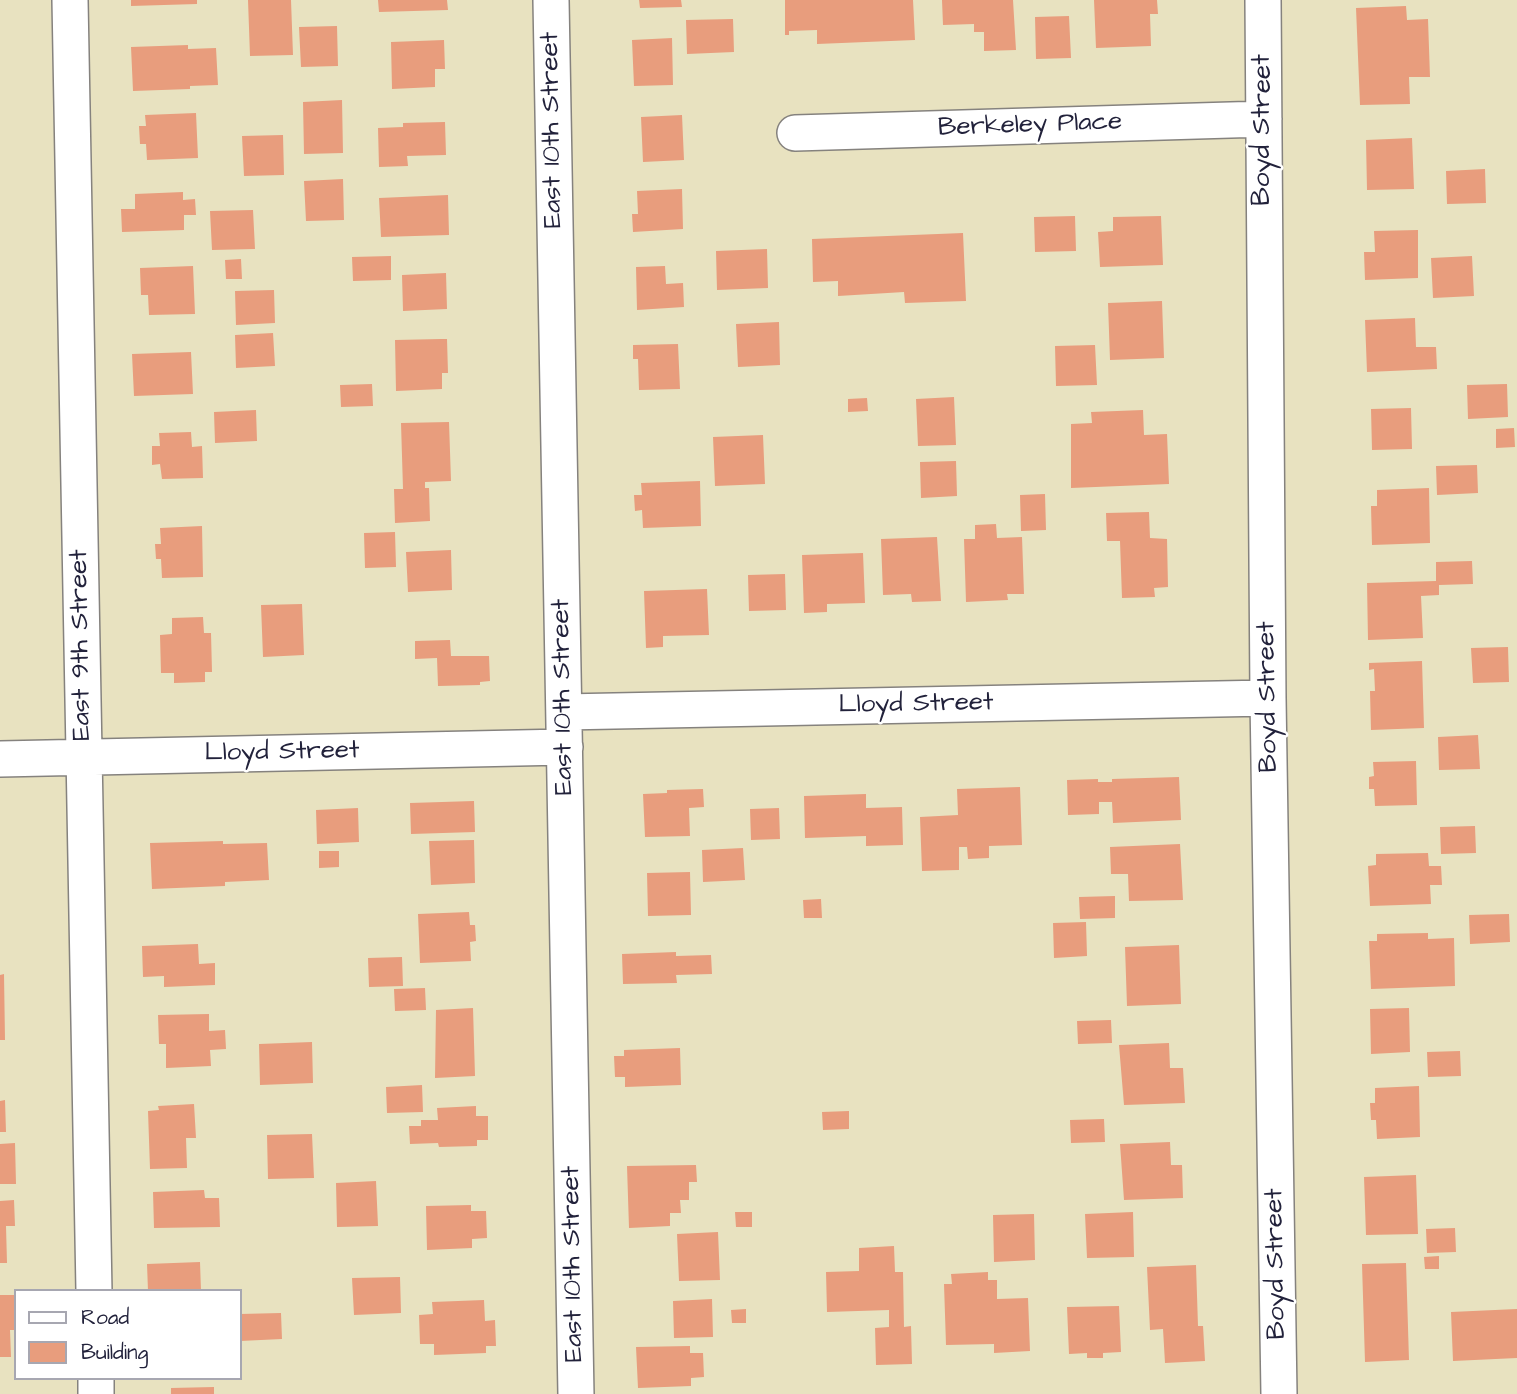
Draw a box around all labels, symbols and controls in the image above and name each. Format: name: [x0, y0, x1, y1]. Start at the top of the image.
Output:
street label: East 10th Street: [536, 32, 570, 228]
street label: Boyd Street: [1248, 54, 1280, 206]
street label: Berkeley Place: [937, 107, 1123, 145]
street label: East 9th Street: [65, 549, 99, 741]
street label: East 10th Street: [547, 599, 581, 795]
street label: Boyd Street: [1252, 621, 1286, 773]
street label: Lloyd Street: [838, 688, 994, 722]
street label: Lloyd Street: [204, 736, 360, 770]
street label: East 10th Street: [557, 1166, 591, 1362]
street label: Boyd Street: [1260, 1188, 1294, 1340]
legend: [14, 1289, 242, 1380]
text: Road: [81, 1303, 129, 1332]
text: Building: [81, 1338, 148, 1367]

